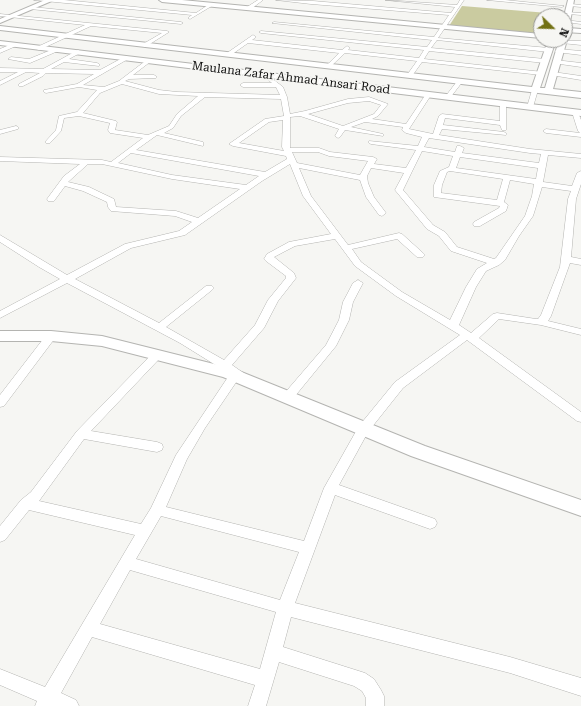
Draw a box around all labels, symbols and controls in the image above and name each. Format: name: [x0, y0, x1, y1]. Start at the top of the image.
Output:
north arrow: [533, 8, 573, 48]
text: N: [556, 26, 571, 39]
street label: Maulana Zafar Ahmad Ansari Road: [191, 59, 391, 97]

